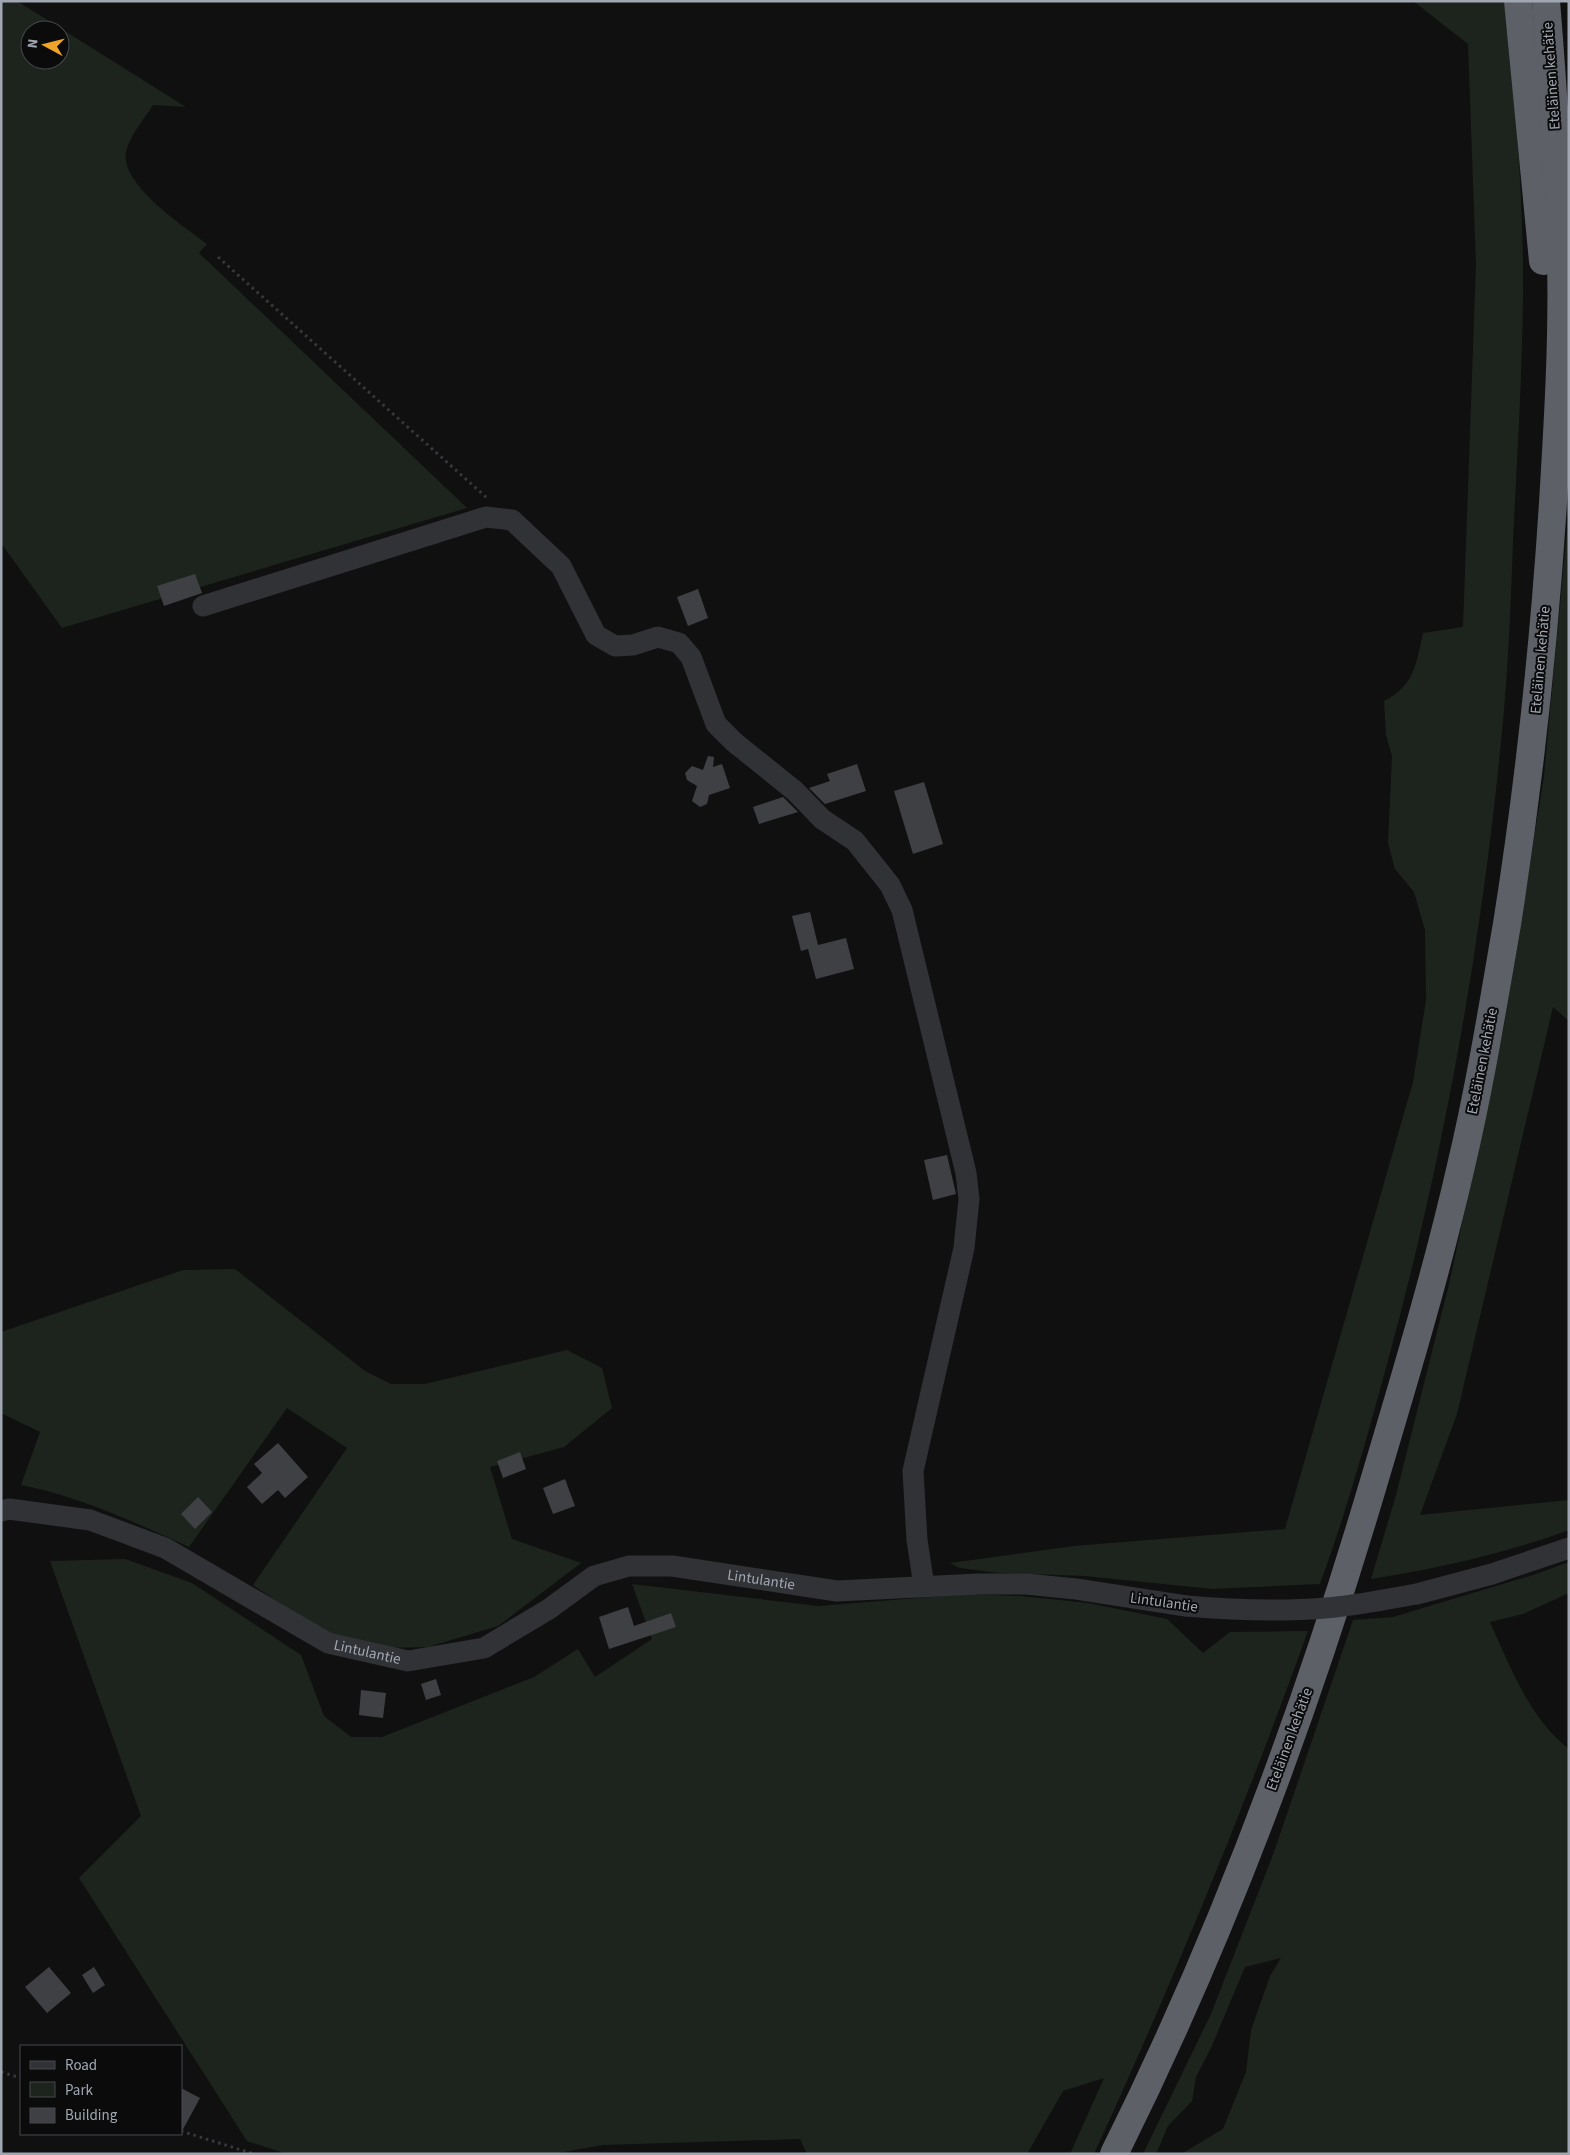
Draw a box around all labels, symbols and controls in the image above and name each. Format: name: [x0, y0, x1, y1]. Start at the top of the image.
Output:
north arrow: [20, 20, 70, 70]
street label: Eteläinen kehätie: [1537, 21, 1566, 131]
text: N: [23, 38, 44, 49]
street label: Eteläinen kehätie: [1525, 605, 1556, 715]
street label: Eteläinen kehätie: [1462, 1006, 1503, 1116]
street label: Lintulantie: [726, 1565, 796, 1596]
street label: Lintulantie: [1129, 1587, 1199, 1618]
street label: Lintulantie: [332, 1635, 403, 1670]
street label: Eteläinen kehätie: [1261, 1685, 1318, 1794]
legend: [20, 2045, 182, 2135]
text: Road: [65, 2055, 97, 2076]
text: Park: [65, 2080, 94, 2101]
text: Building: [65, 2105, 118, 2126]

